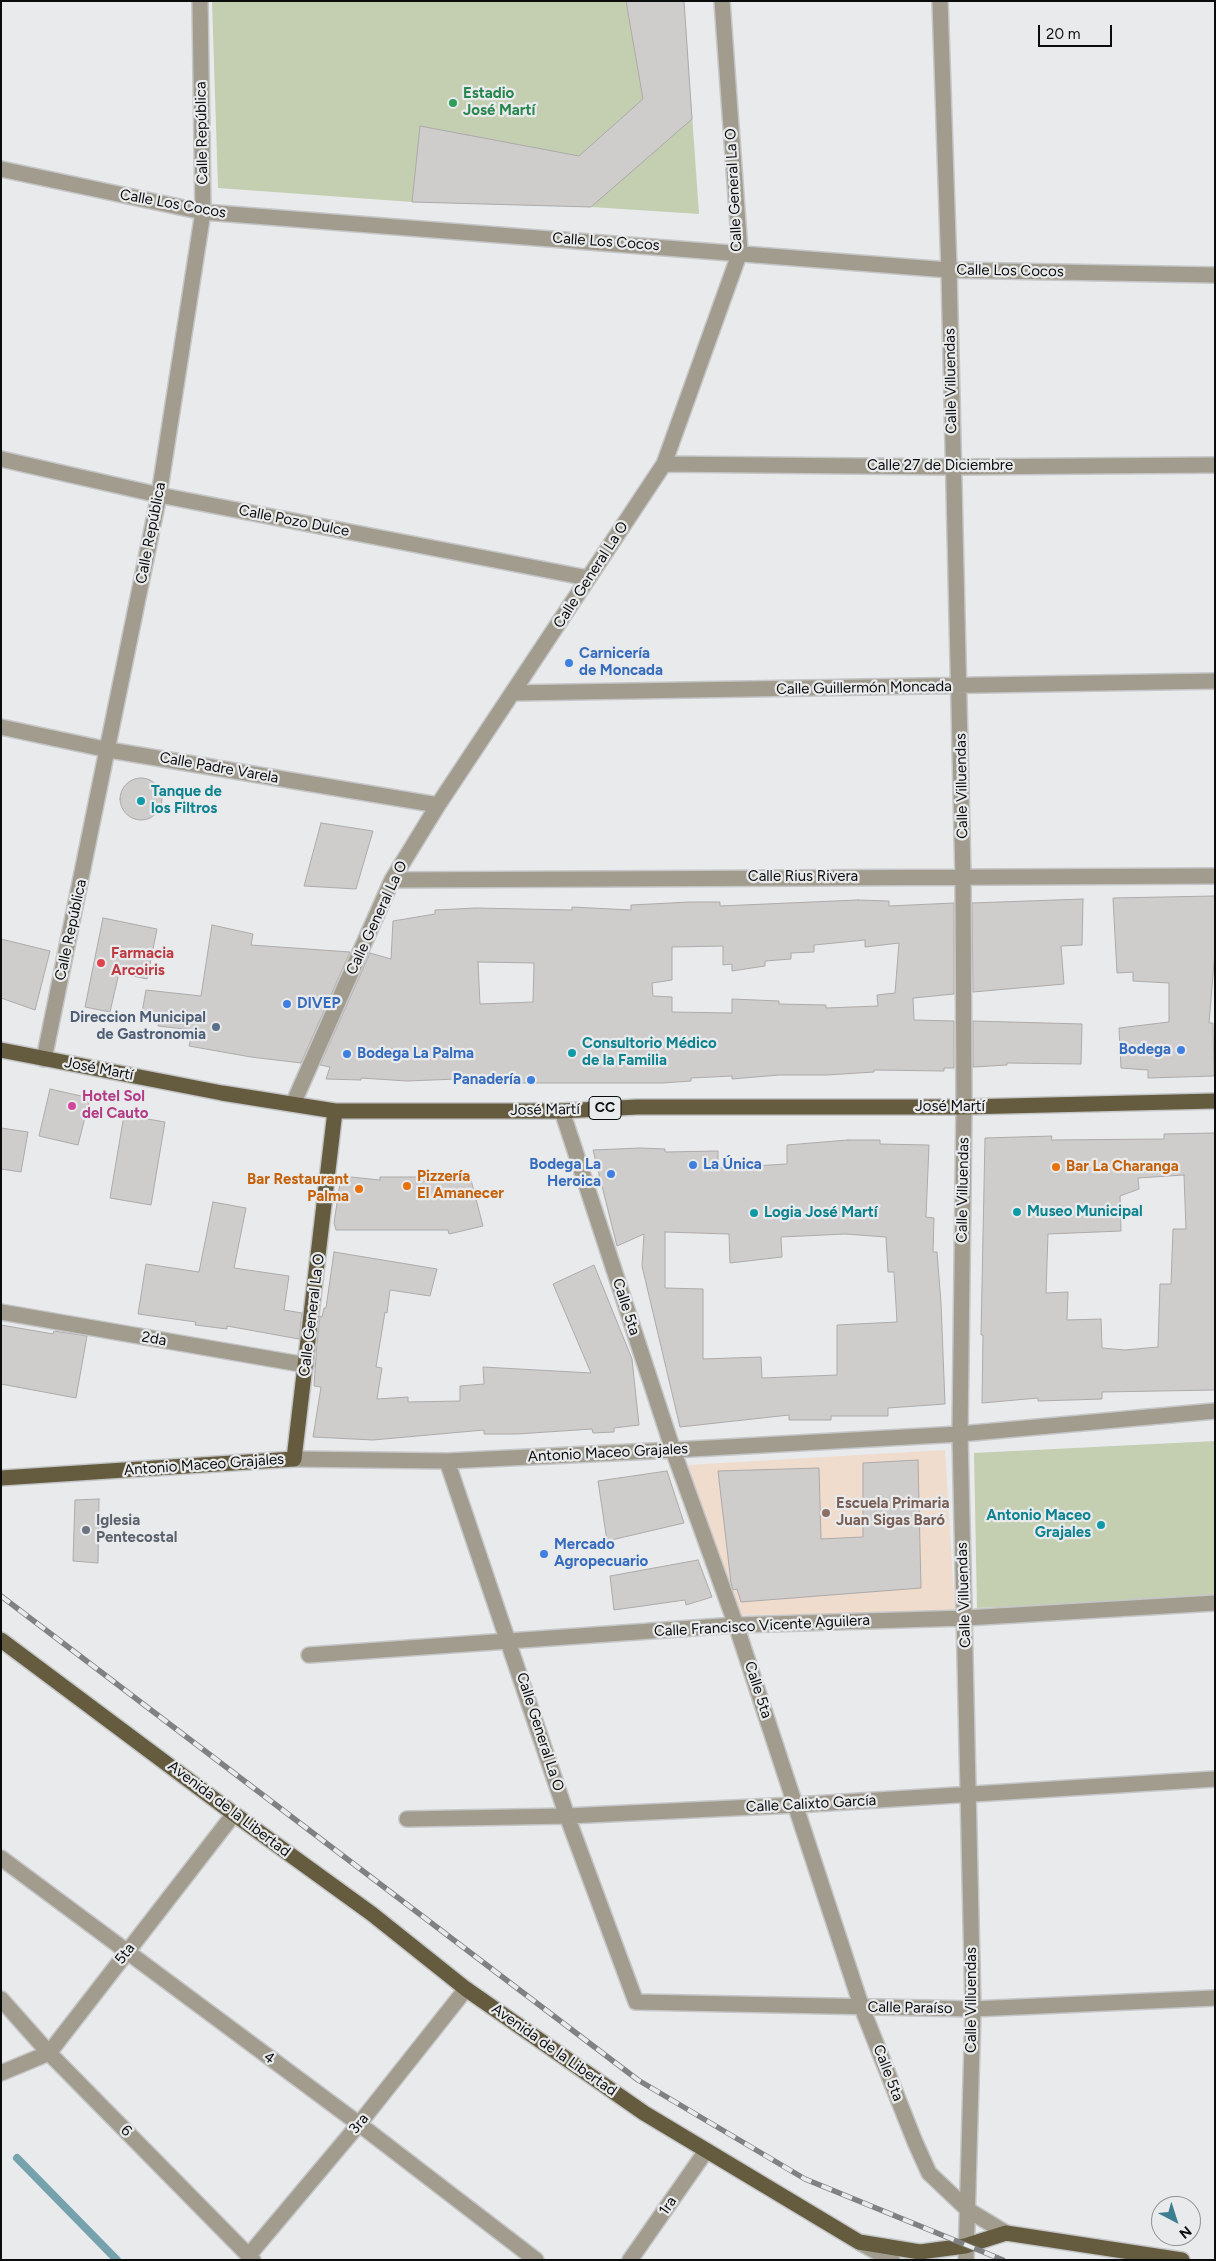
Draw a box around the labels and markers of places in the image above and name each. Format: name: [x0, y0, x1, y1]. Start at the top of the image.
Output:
place label: Estadio José Martí: [463, 85, 535, 120]
marker: Estadio José Martí: [447, 97, 459, 109]
place label: Carnicería de Moncada: [579, 645, 663, 680]
marker: Carnicería de Moncada: [563, 657, 575, 669]
place label: Tanque de los Filtros: [151, 783, 222, 818]
marker: Tanque de los Filtros: [135, 795, 147, 807]
place label: Farmacia Arcoiris: [111, 945, 174, 980]
marker: Farmacia Arcoiris: [95, 957, 107, 969]
place label: DIVEP: [297, 995, 341, 1013]
marker: DIVEP: [281, 998, 293, 1010]
place label: Direccion Municipal de Gastronomia: [70, 1009, 206, 1044]
marker: Direccion Municipal de Gastronomia: [210, 1021, 222, 1033]
place label: Consultorio Médico de la Familia: [582, 1035, 717, 1070]
place label: Bodega: [1119, 1041, 1171, 1059]
marker: Bodega: [1175, 1044, 1187, 1056]
place label: Bodega La Palma: [357, 1045, 474, 1063]
marker: Consultorio Médico de la Familia: [566, 1047, 578, 1059]
marker: Bodega La Palma: [341, 1048, 353, 1060]
place label: Panadería: [453, 1071, 521, 1089]
marker: Panadería: [525, 1074, 537, 1086]
place label: Hotel Sol del Cauto: [82, 1088, 148, 1123]
marker: Hotel Sol del Cauto: [66, 1100, 78, 1112]
place label: Bodega La Heroica: [529, 1156, 601, 1191]
place label: La Única: [703, 1156, 762, 1174]
place label: Bar La Charanga: [1066, 1158, 1179, 1176]
marker: La Única: [687, 1159, 699, 1171]
marker: Bar La Charanga: [1050, 1161, 1062, 1173]
place label: Pizzería El Amanecer: [417, 1168, 504, 1203]
marker: Bodega La Heroica: [605, 1168, 617, 1180]
place label: Bar Restaurant Palma: [247, 1171, 349, 1206]
marker: Pizzería El Amanecer: [401, 1180, 413, 1192]
marker: Bar Restaurant Palma: [353, 1183, 365, 1195]
place label: Museo Municipal: [1027, 1203, 1143, 1221]
place label: Logia José Martí: [764, 1204, 878, 1222]
marker: Museo Municipal: [1011, 1206, 1023, 1218]
marker: Logia José Martí: [748, 1207, 760, 1219]
place label: Escuela Primaria Juan Sigas Baró: [836, 1495, 949, 1530]
marker: Escuela Primaria Juan Sigas Baró: [820, 1507, 832, 1519]
place label: Antonio Maceo Grajales: [986, 1507, 1091, 1542]
place label: Iglesia Pentecostal: [96, 1512, 177, 1547]
marker: Antonio Maceo Grajales: [1095, 1519, 1107, 1531]
marker: Iglesia Pentecostal: [80, 1524, 92, 1536]
place label: Mercado Agropecuario: [554, 1536, 648, 1571]
marker: Mercado Agropecuario: [538, 1548, 550, 1560]

